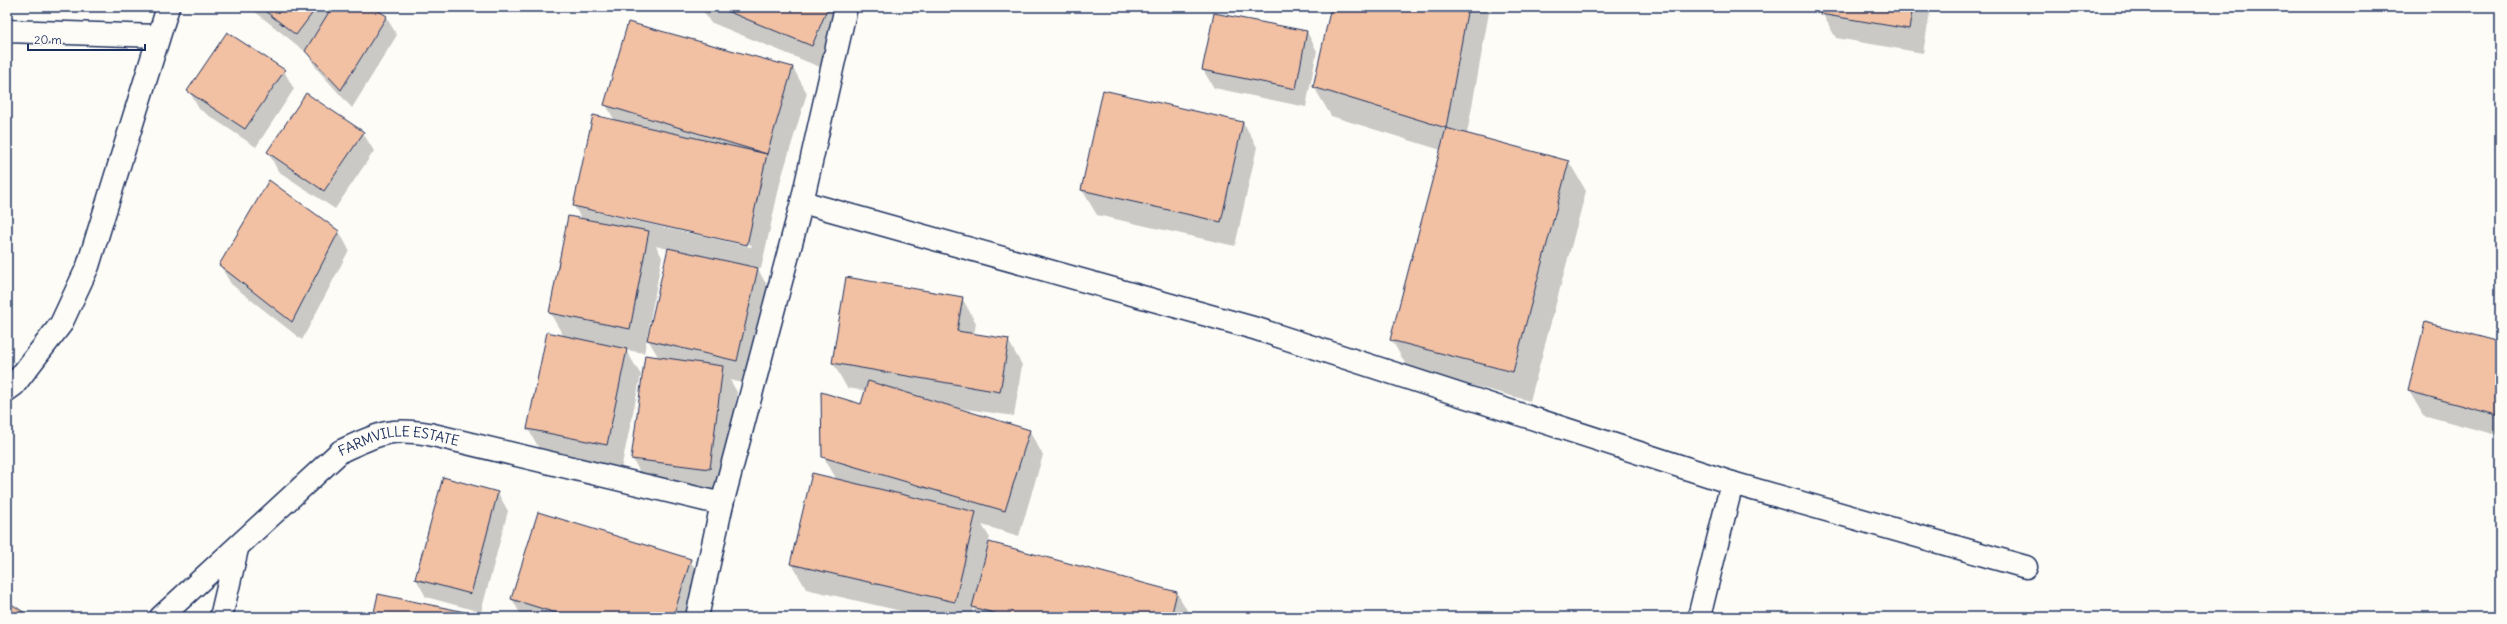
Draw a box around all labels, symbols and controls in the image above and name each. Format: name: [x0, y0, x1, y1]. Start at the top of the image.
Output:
scale bar: [28, 26, 145, 52]
text: 20 m: [34, 32, 62, 47]
street label: FARMVILLE ESTATE: [335, 422, 461, 460]

